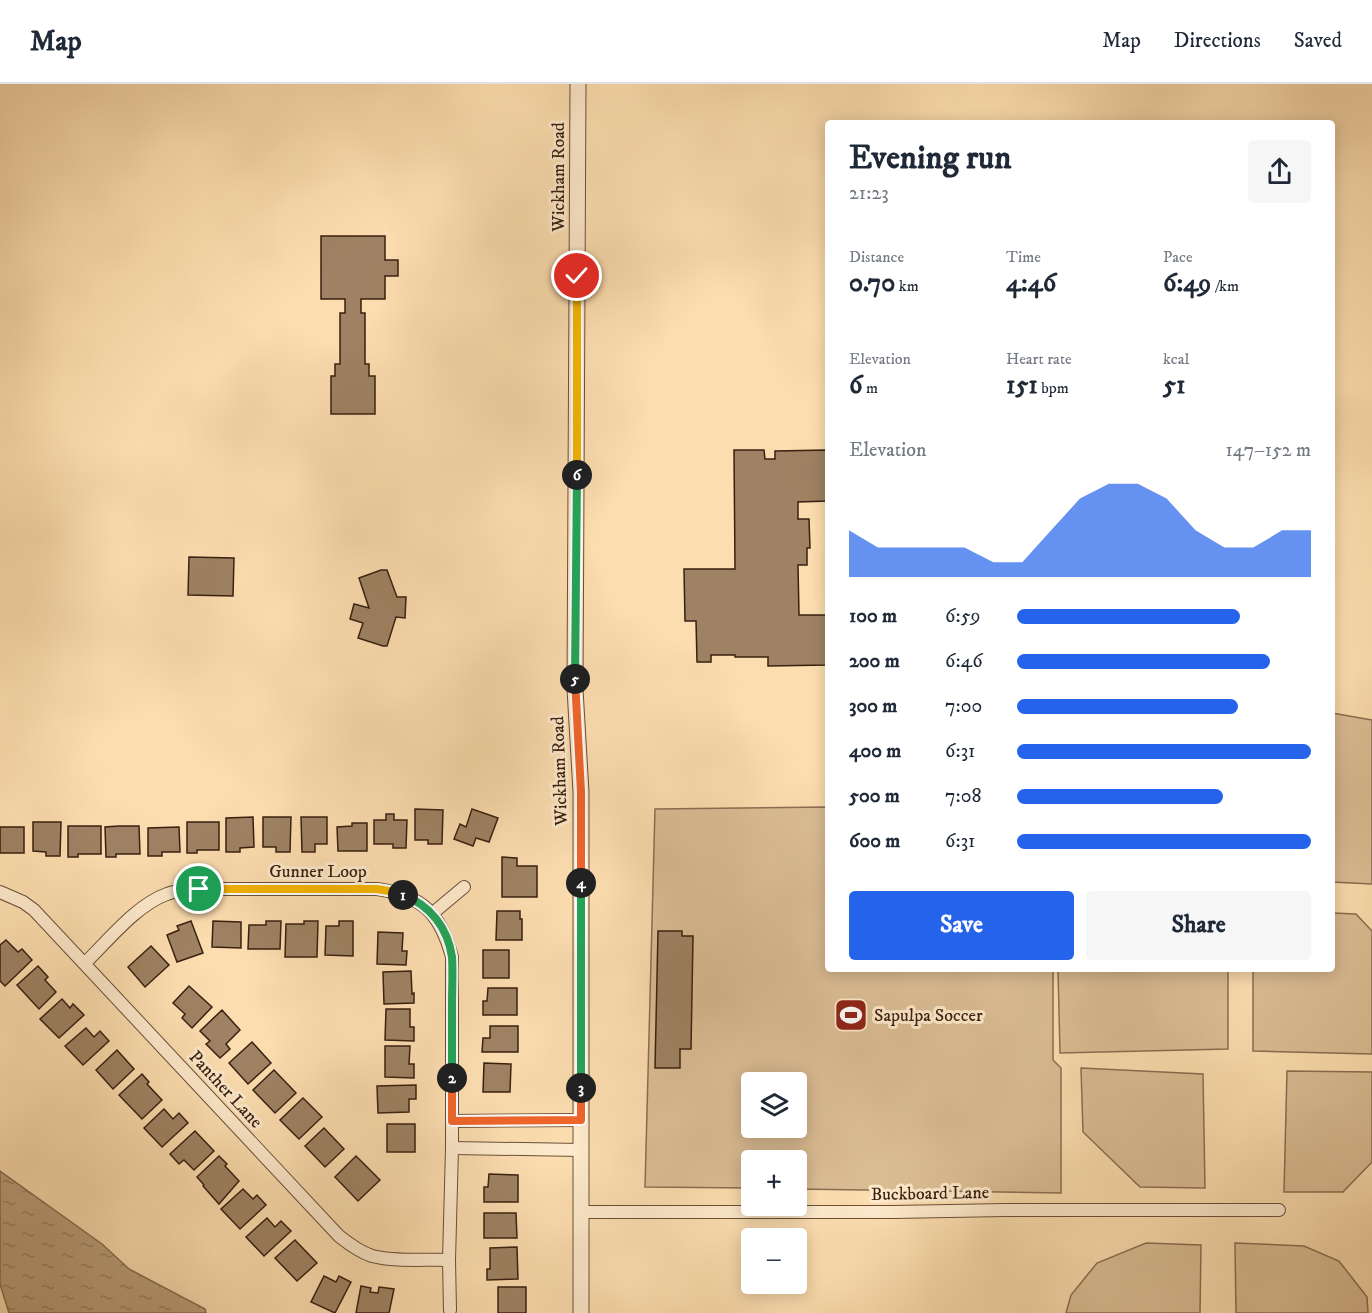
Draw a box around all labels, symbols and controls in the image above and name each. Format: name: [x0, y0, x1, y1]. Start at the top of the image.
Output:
text: Map: [30, 24, 82, 59]
text: Map: [1102, 28, 1141, 54]
text: Directions: [1174, 28, 1261, 54]
text: Saved: [1294, 28, 1342, 54]
street label: Wickham Road: [548, 122, 570, 233]
text: Evening run: [849, 138, 1011, 179]
button: share: [1248, 140, 1311, 203]
text: 21:23: [849, 181, 889, 206]
text: Distance: [849, 247, 904, 267]
text: Time: [1006, 247, 1041, 267]
text: Pace: [1163, 247, 1193, 267]
pin: [551, 250, 602, 301]
icon: check: [560, 259, 593, 292]
text: 0.70: [849, 267, 895, 300]
text: 4:46: [1006, 267, 1056, 300]
text: 6:49: [1163, 267, 1211, 300]
text: km: [895, 276, 919, 296]
text: /km: [1211, 276, 1239, 296]
text: Elevation: [849, 349, 911, 369]
text: Heart rate: [1006, 349, 1072, 369]
text: kcal: [1163, 349, 1189, 369]
text: 6: [849, 369, 863, 402]
text: 151: [1006, 369, 1038, 402]
text: 51: [1163, 369, 1185, 402]
text: m: [863, 378, 878, 398]
text: bpm: [1038, 378, 1069, 398]
text: Elevation: [849, 438, 926, 463]
text: 147–152 m: [1225, 438, 1311, 463]
pin: 6: [562, 460, 592, 490]
text: 6: [573, 465, 581, 485]
text: 100 m: [849, 604, 897, 629]
text: 6:59: [945, 604, 981, 629]
text: 200 m: [849, 649, 900, 674]
text: 6:46: [945, 649, 983, 674]
pin: 5: [560, 664, 590, 694]
text: 5: [571, 669, 579, 689]
text: 300 m: [849, 694, 897, 719]
text: 7:00: [945, 694, 982, 719]
street label: Wickham Road: [547, 716, 573, 827]
text: 400 m: [849, 739, 901, 764]
text: 6:31: [945, 739, 975, 764]
text: 500 m: [849, 784, 900, 809]
text: 7:08: [945, 784, 982, 809]
text: 600 m: [849, 829, 900, 854]
text: 6:31: [945, 829, 975, 854]
street label: Gunner Loop: [269, 861, 367, 883]
pin: [173, 863, 224, 914]
pin: 4: [566, 868, 596, 898]
icon: arrive: [182, 872, 215, 905]
text: 4: [576, 873, 586, 893]
pin: 1: [388, 880, 418, 910]
text: 1: [400, 885, 406, 905]
button: Save: [849, 891, 1074, 960]
button: Share: [1086, 891, 1311, 960]
sports icon: Sapulpa Soccer: [833, 997, 869, 1033]
place label: Sapulpa Soccer: [874, 1005, 983, 1027]
street label: Panther Lane: [184, 1046, 267, 1133]
pin: 2: [437, 1063, 467, 1093]
text: 2: [448, 1068, 456, 1088]
map controls: [741, 1072, 807, 1294]
button: layers: [741, 1072, 807, 1138]
pin: 3: [566, 1073, 596, 1103]
text: 3: [578, 1078, 584, 1098]
button: +: [741, 1150, 807, 1216]
street label: Buckboard Lane: [871, 1182, 989, 1206]
button: −: [741, 1228, 807, 1294]

